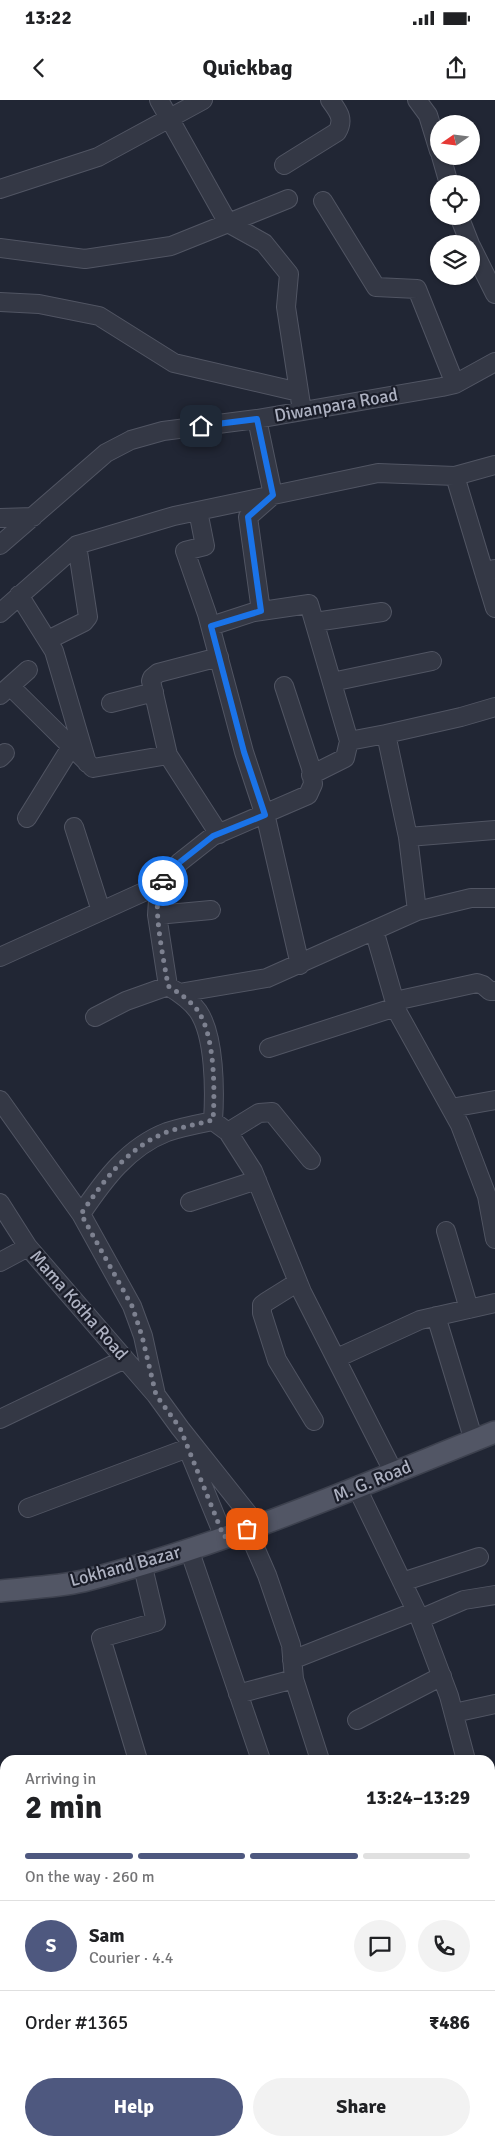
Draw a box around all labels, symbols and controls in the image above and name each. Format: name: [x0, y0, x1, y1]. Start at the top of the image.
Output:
text: 13:22: [25, 6, 72, 30]
icon: back: [25, 54, 53, 82]
text: Quickbag: [202, 54, 293, 81]
icon: share: [442, 54, 470, 82]
north arrow: [430, 115, 480, 165]
map controls: [430, 115, 480, 285]
button: locate: [430, 175, 480, 225]
button: layers: [430, 235, 480, 285]
street label: Diwanpara Road: [273, 383, 399, 427]
pin: [180, 405, 222, 447]
icon: home: [187, 412, 215, 440]
courier: [138, 856, 188, 906]
icon: car: [149, 867, 177, 895]
street label: Mama Kotha Road: [25, 1246, 133, 1364]
street label: M. G. Road: [330, 1455, 414, 1507]
pin: [226, 1508, 268, 1550]
icon: bag: [233, 1515, 261, 1543]
street label: Lokhand Bazar: [67, 1541, 183, 1591]
text: Arriving in: [25, 1769, 96, 1789]
text: 13:24–13:29: [366, 1786, 470, 1810]
text: 2 min: [25, 1788, 102, 1827]
text: On the way · 260 m: [25, 1867, 155, 1887]
button: chat: [354, 1920, 406, 1972]
button: phone: [418, 1920, 470, 1972]
text: Sam: [89, 1924, 125, 1948]
text: S: [46, 1934, 56, 1958]
text: Courier · 4.4: [89, 1948, 173, 1968]
text: Order #1365: [25, 2011, 128, 2035]
text: ₹486: [429, 2011, 470, 2035]
button: Help: [25, 2078, 243, 2136]
button: Share: [253, 2078, 470, 2136]

